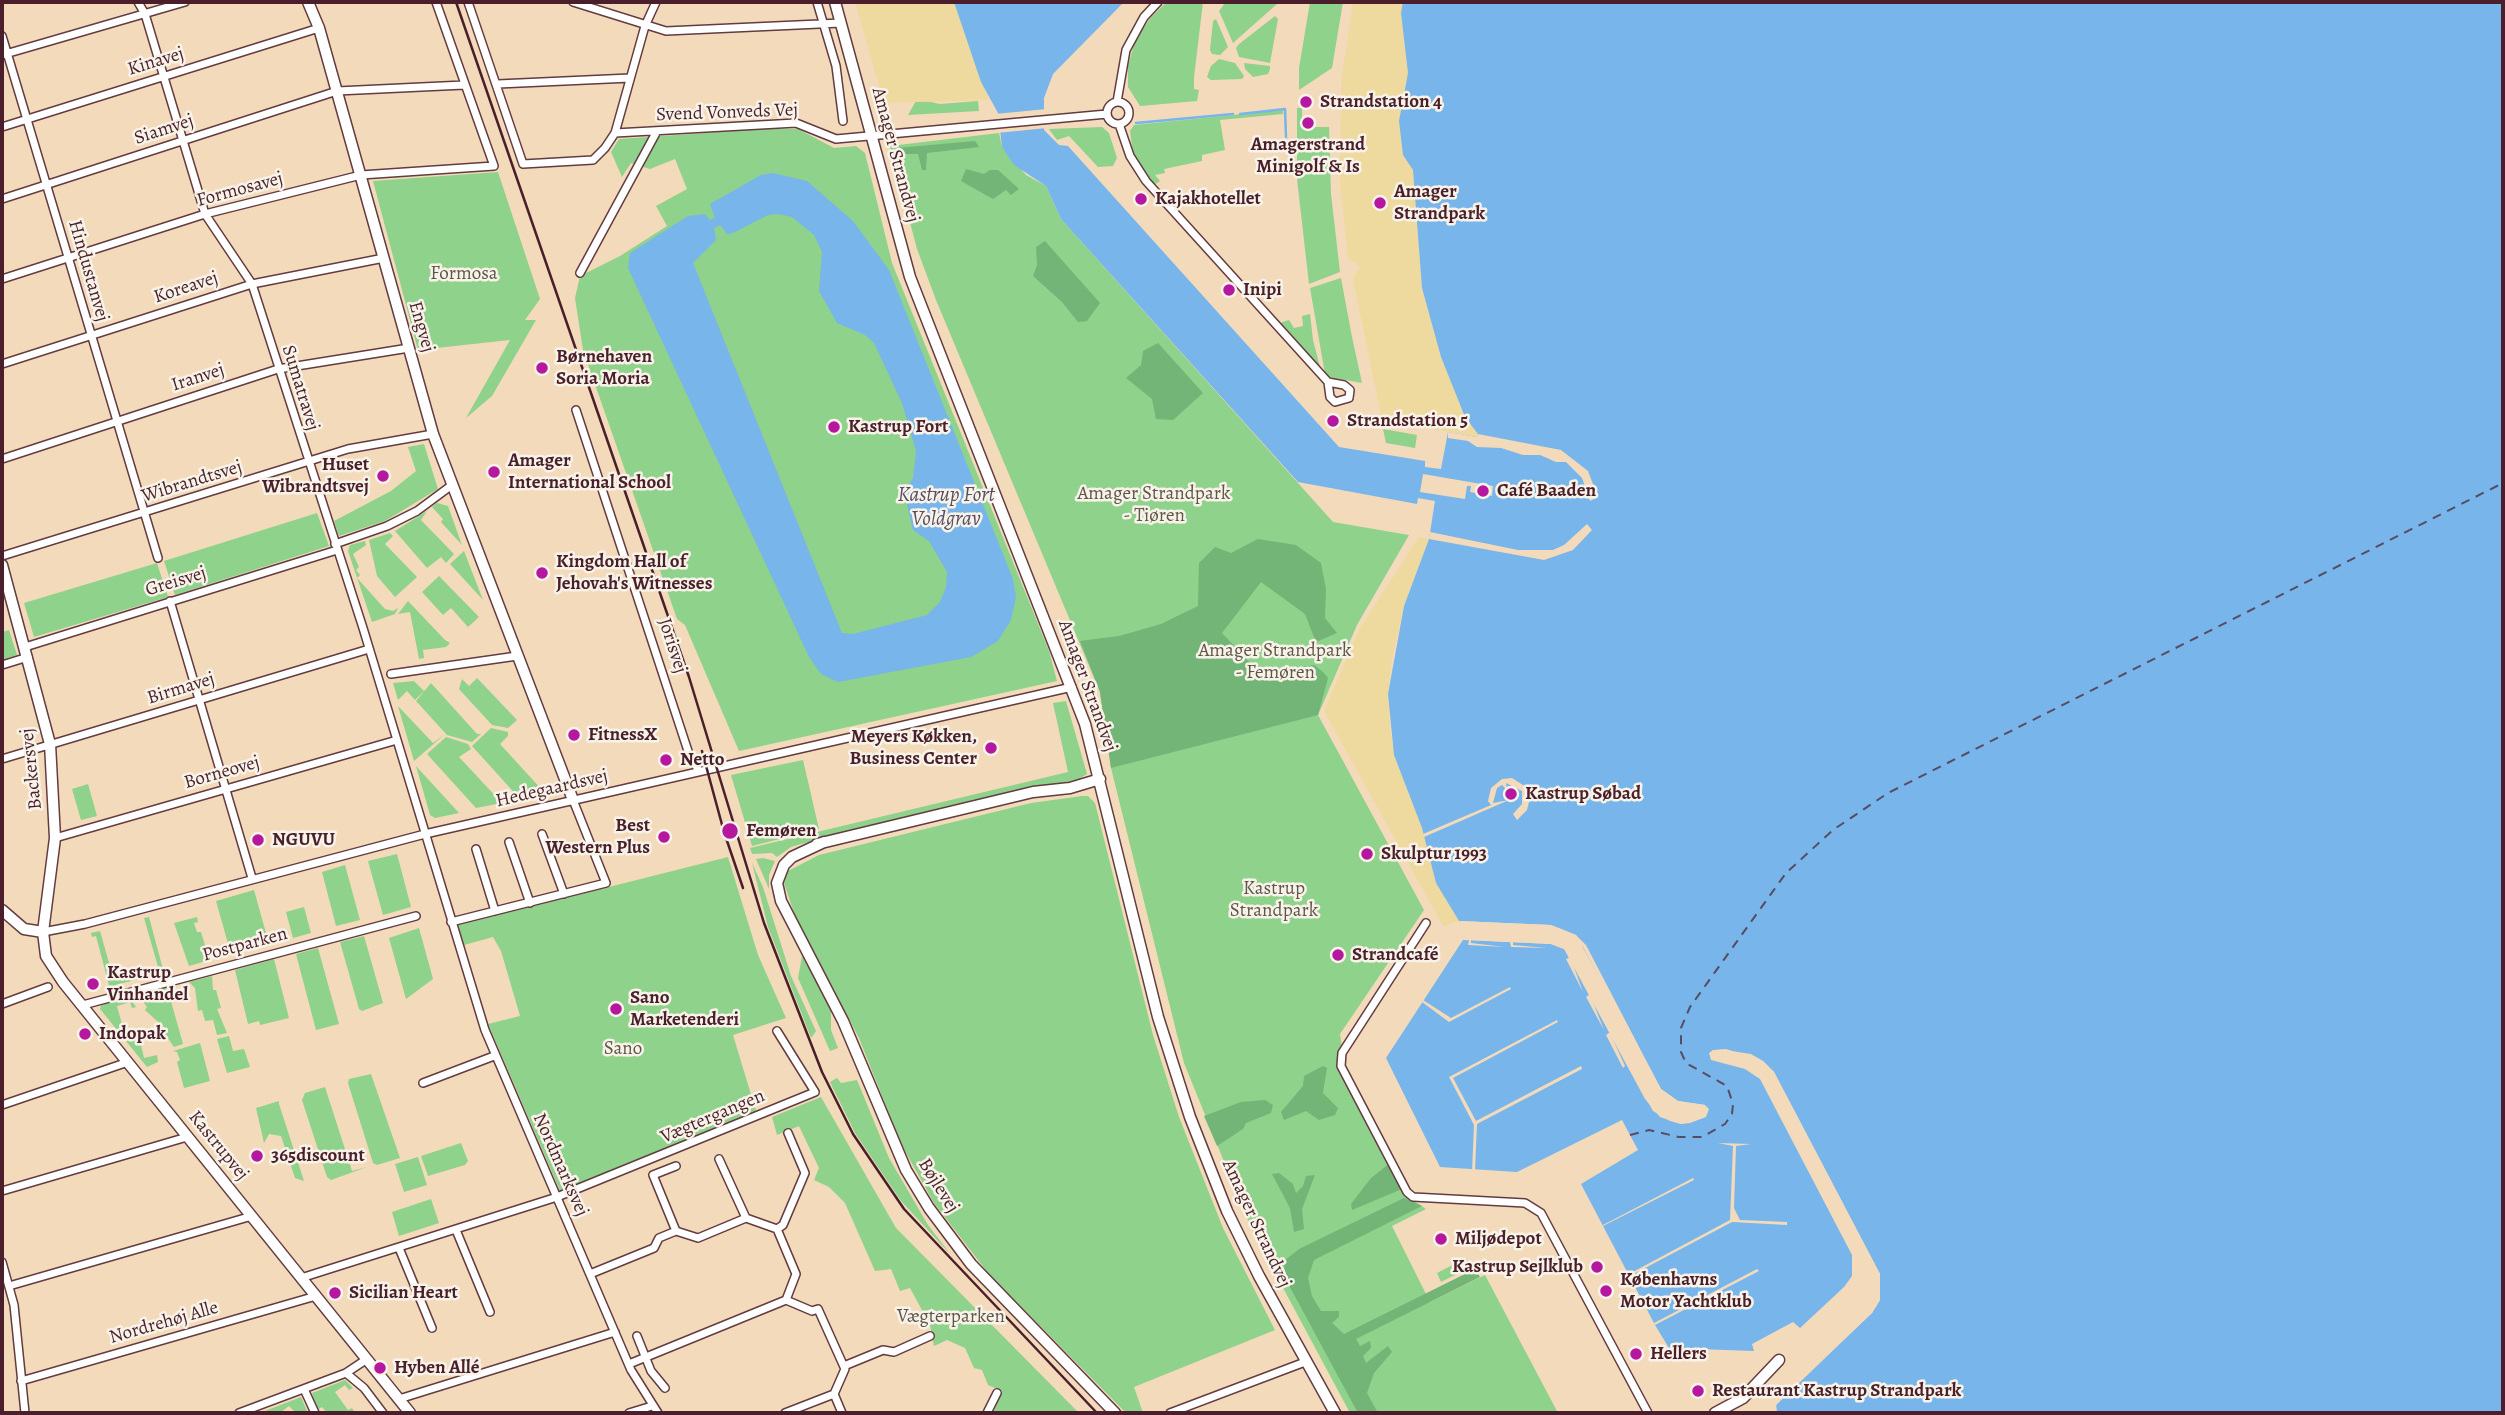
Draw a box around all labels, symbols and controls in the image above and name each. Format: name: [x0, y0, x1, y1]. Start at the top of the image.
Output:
street label: Kinavej: [125, 43, 187, 81]
street label: Amager Strandvej: [866, 85, 924, 225]
place label: Strandstation 4: [1320, 91, 1442, 113]
marker: Strandstation 4: [1298, 94, 1314, 110]
street label: Svend Vonveds Vej: [656, 99, 798, 127]
street label: Siamvej: [131, 110, 197, 150]
marker: Amagerstrand Minigolf & Is: [1300, 115, 1316, 131]
place label: Amagerstrand Minigolf & Is: [1251, 134, 1365, 178]
street label: Formosavej: [194, 168, 286, 212]
place label: Amager Strandpark: [1394, 181, 1485, 225]
place label: Kajakhotellet: [1155, 188, 1261, 210]
marker: Kajakhotellet: [1133, 191, 1149, 207]
marker: Amager Strandpark: [1372, 195, 1388, 211]
street label: Hindustanvej: [63, 218, 113, 324]
park label: Formosa: [430, 263, 498, 285]
street label: Koreavej: [151, 267, 221, 309]
place label: Inipi: [1243, 279, 1282, 301]
marker: Inipi: [1221, 282, 1237, 298]
street label: Engvej: [403, 299, 439, 355]
street label: Sumatravej: [276, 342, 324, 434]
place label: Børnehaven Soria Moria: [556, 346, 652, 390]
street label: Iranvej: [169, 359, 227, 397]
marker: Børnehaven Soria Moria: [534, 360, 550, 376]
place label: Strandstation 5: [1347, 410, 1468, 432]
marker: Strandstation 5: [1325, 413, 1341, 429]
place label: Kastrup Fort: [848, 416, 948, 438]
marker: Kastrup Fort: [826, 419, 842, 435]
place label: Amager International School: [508, 450, 671, 494]
place label: Huset Wibrandtsvej: [262, 454, 369, 498]
street label: Wibrandtsvej: [139, 456, 245, 508]
marker: Amager International School: [486, 464, 502, 480]
marker: Huset Wibrandtsvej: [375, 468, 391, 484]
place label: Café Baaden: [1497, 480, 1596, 502]
water label: Kastrup Fort Voldgrav: [898, 483, 994, 533]
park label: Amager Strandpark - Tiøren: [1078, 483, 1230, 527]
marker: Café Baaden: [1475, 483, 1491, 499]
place label: Kingdom Hall of Jehovah's Witnesses: [556, 551, 712, 595]
street label: Greisvej: [143, 562, 209, 602]
marker: Kingdom Hall of Jehovah's Witnesses: [534, 565, 550, 581]
street label: Jorisvej: [652, 616, 692, 676]
street label: Amager Strandvej: [1053, 617, 1121, 755]
park label: Amager Strandpark - Femøren: [1199, 640, 1351, 684]
street label: Birmavej: [144, 668, 218, 710]
place label: FitnessX: [588, 724, 657, 746]
place label: Meyers Køkken, Business Center: [849, 726, 977, 770]
street label: Backersvej: [16, 727, 48, 811]
marker: FitnessX: [566, 727, 582, 743]
marker: Meyers Køkken, Business Center: [983, 740, 999, 756]
place label: Netto: [680, 749, 725, 771]
street label: Borneovej: [182, 751, 262, 795]
marker: Netto: [658, 752, 674, 768]
street label: Hedegaardsvej: [494, 765, 610, 813]
place label: Kastrup Søbad: [1525, 783, 1641, 805]
marker: Kastrup Søbad: [1503, 786, 1519, 802]
place label: Best Western Plus: [546, 815, 650, 859]
place label: Femøren: [746, 820, 817, 842]
marker: Femøren: [720, 821, 740, 841]
place label: NGUVU: [272, 829, 335, 851]
marker: Best Western Plus: [656, 829, 672, 845]
marker: NGUVU: [250, 832, 266, 848]
place label: Skulptur 1993: [1381, 843, 1487, 865]
marker: Skulptur 1993: [1359, 846, 1375, 862]
park label: Kastrup Strandpark: [1230, 878, 1318, 922]
street label: Postparken: [200, 923, 290, 967]
place label: Strandcafé: [1352, 944, 1438, 966]
marker: Strandcafé: [1330, 947, 1346, 963]
place label: Kastrup Vinhandel: [107, 962, 188, 1006]
marker: Kastrup Vinhandel: [85, 976, 101, 992]
place label: Sano Marketenderi: [630, 987, 739, 1031]
marker: Sano Marketenderi: [608, 1001, 624, 1017]
place label: Indopak: [99, 1023, 166, 1045]
marker: Indopak: [77, 1026, 93, 1042]
park label: Sano: [604, 1038, 642, 1060]
street label: Vægtergangen: [658, 1085, 768, 1149]
street label: Kastrupvej: [183, 1106, 253, 1186]
street label: Nordmarksvej: [527, 1110, 593, 1220]
place label: 365discount: [271, 1145, 365, 1167]
marker: 365discount: [249, 1148, 265, 1164]
street label: Bøjlevej: [912, 1155, 964, 1217]
street label: Amager Strandvej: [1216, 1156, 1296, 1292]
place label: Miljødepot: [1455, 1228, 1542, 1250]
marker: Miljødepot: [1433, 1231, 1449, 1247]
place label: Kastrup Sejlklub: [1452, 1256, 1583, 1278]
marker: Kastrup Sejlklub: [1589, 1259, 1605, 1275]
place label: Københavns Motor Yachtklub: [1620, 1269, 1752, 1313]
place label: Sicilian Heart: [349, 1282, 458, 1304]
marker: Københavns Motor Yachtklub: [1598, 1283, 1614, 1299]
marker: Sicilian Heart: [327, 1285, 343, 1301]
street label: Nordrehøj Alle: [107, 1297, 221, 1349]
park label: Vægterparken: [897, 1306, 1005, 1328]
place label: Hellers: [1650, 1343, 1707, 1365]
marker: Hellers: [1628, 1346, 1644, 1362]
place label: Hyben Allé: [394, 1357, 480, 1379]
marker: Hyben Allé: [372, 1360, 388, 1376]
place label: Restaurant Kastrup Strandpark: [1712, 1380, 1961, 1402]
marker: Restaurant Kastrup Strandpark: [1690, 1383, 1706, 1399]

